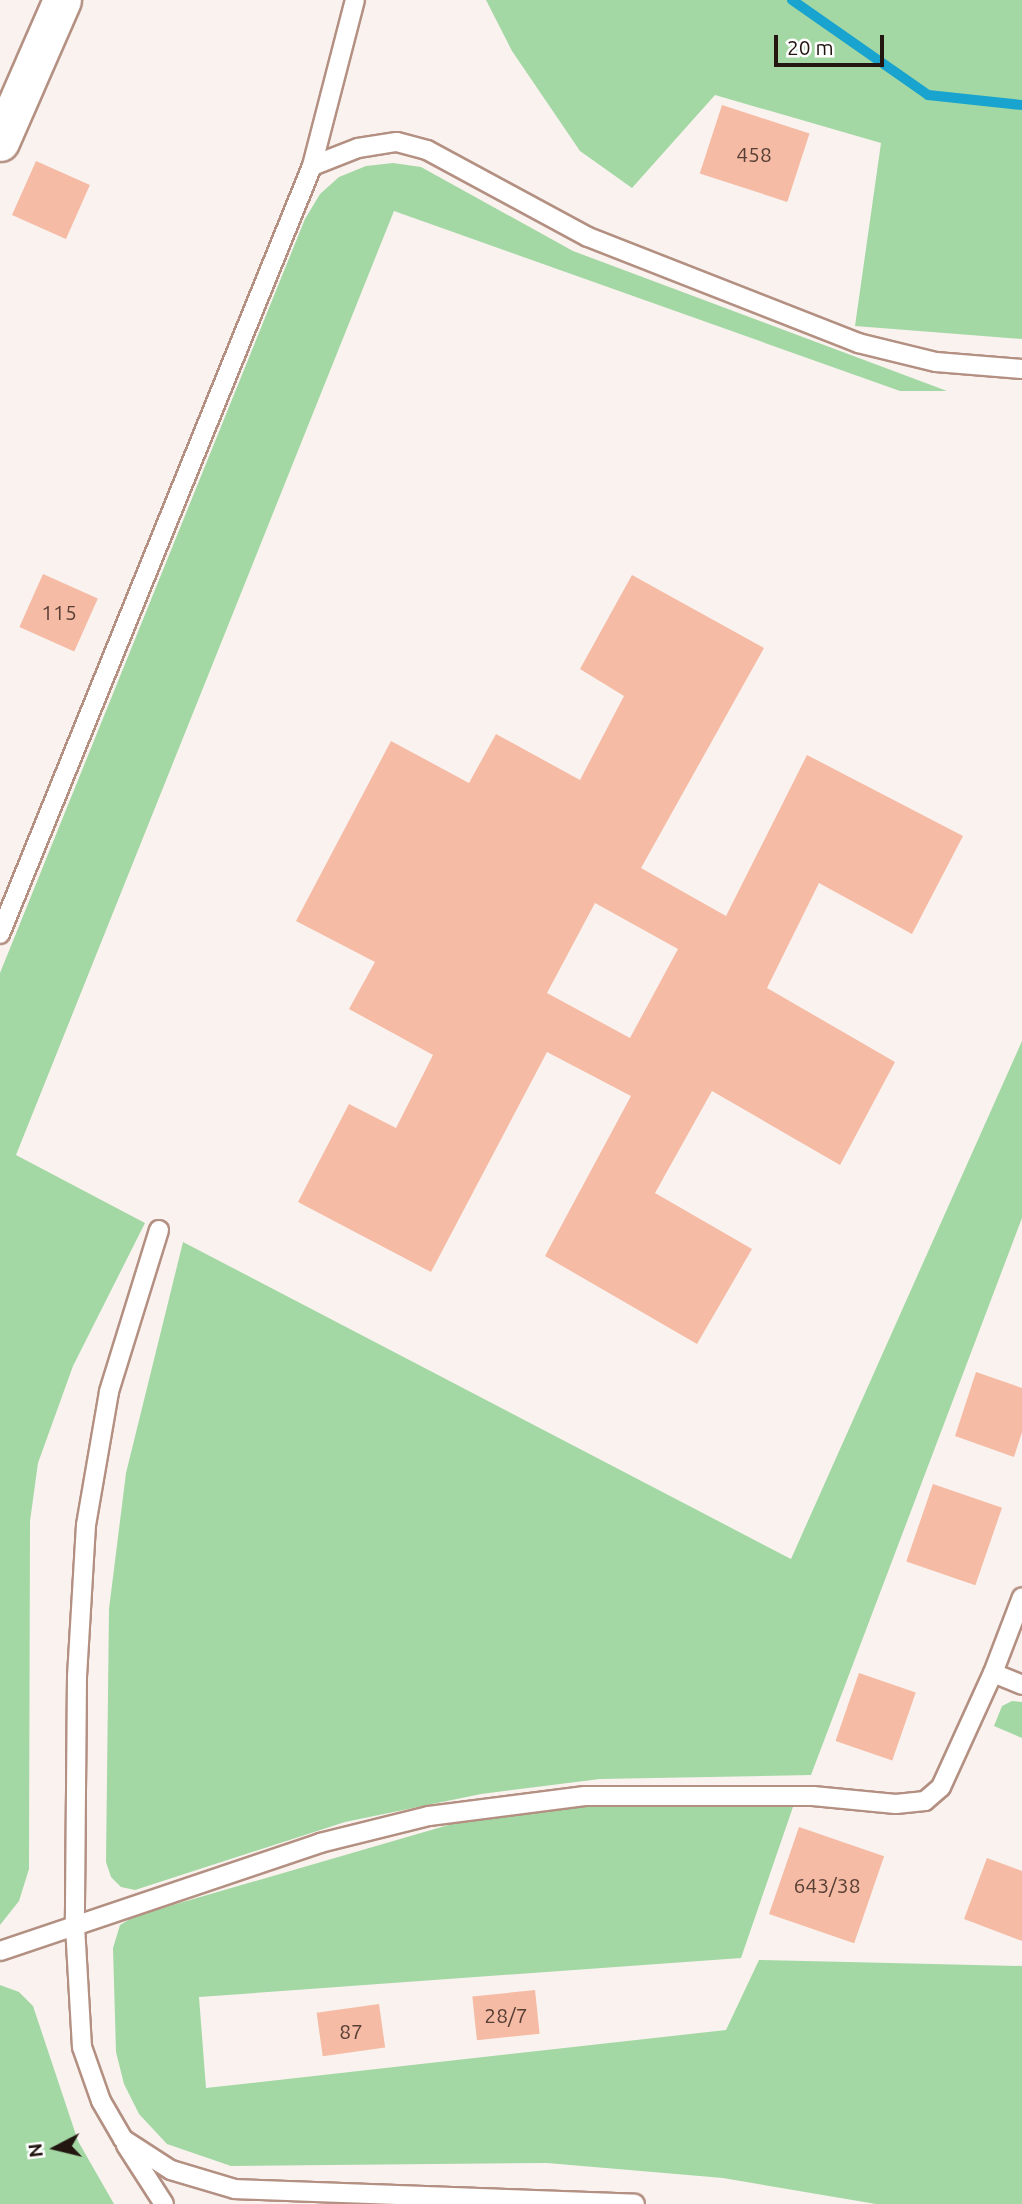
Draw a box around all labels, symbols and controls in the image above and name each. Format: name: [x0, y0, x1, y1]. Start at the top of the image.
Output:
scale bar: [777, 21, 887, 65]
text: 20 m: [787, 35, 834, 59]
house number: 458: [736, 141, 772, 167]
house number: 115: [41, 599, 77, 625]
house number: 643/38: [794, 1872, 860, 1898]
house number: 28/7: [484, 2002, 528, 2028]
house number: 87: [339, 2018, 363, 2044]
north arrow: [21, 2113, 91, 2183]
text: N: [23, 2142, 47, 2159]

